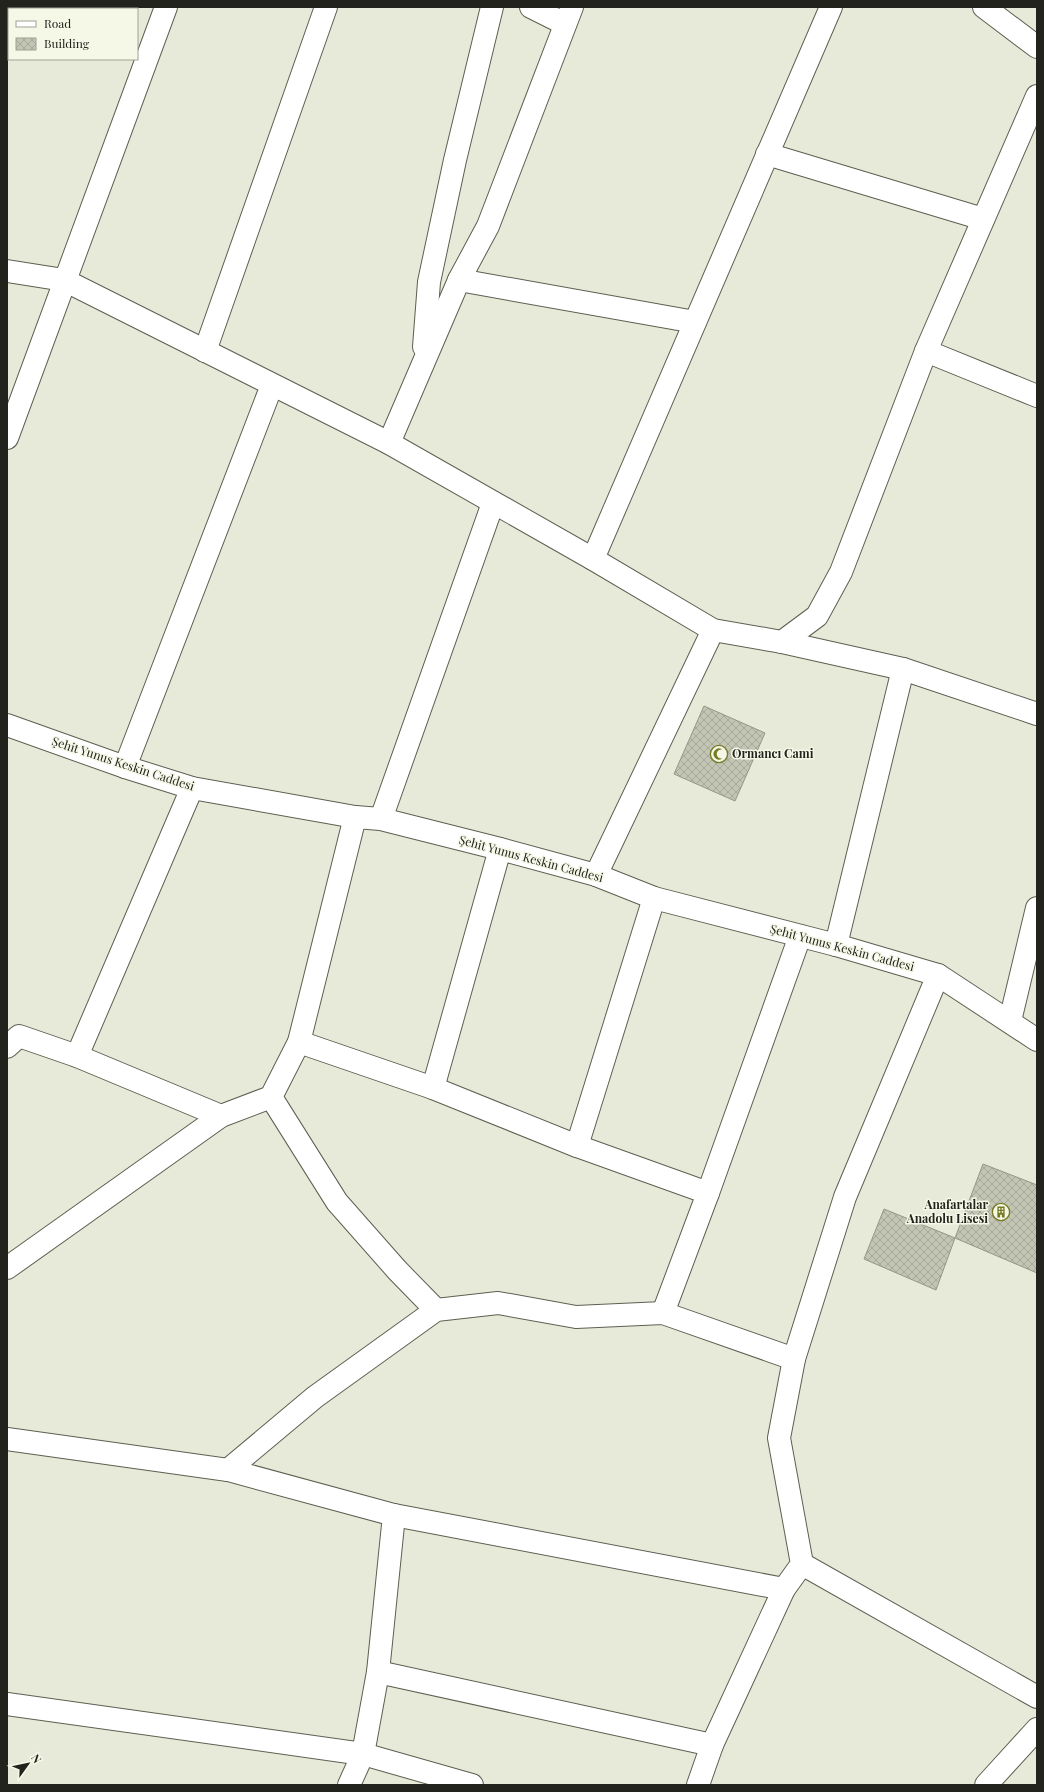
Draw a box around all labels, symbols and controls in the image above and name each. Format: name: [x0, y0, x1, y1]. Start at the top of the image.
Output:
legend: [8, 8, 138, 60]
text: Road: [44, 15, 71, 31]
text: Building: [44, 35, 90, 51]
street label: Şehit Yunus Keskin Caddesi: [50, 732, 197, 794]
mosque icon: Ormancı Cami: [709, 744, 729, 764]
place label: Ormancı Cami: [732, 745, 814, 761]
street label: Şehit Yunus Keskin Caddesi: [457, 831, 606, 885]
street label: Şehit Yunus Keskin Caddesi: [768, 920, 917, 974]
place label: Anafartalar Anadolu Lisesi: [906, 1196, 988, 1226]
building icon: Anafartalar Anadolu Lisesi: [991, 1202, 1011, 1222]
north arrow: [8, 1744, 48, 1784]
text: N: [28, 1751, 45, 1766]

